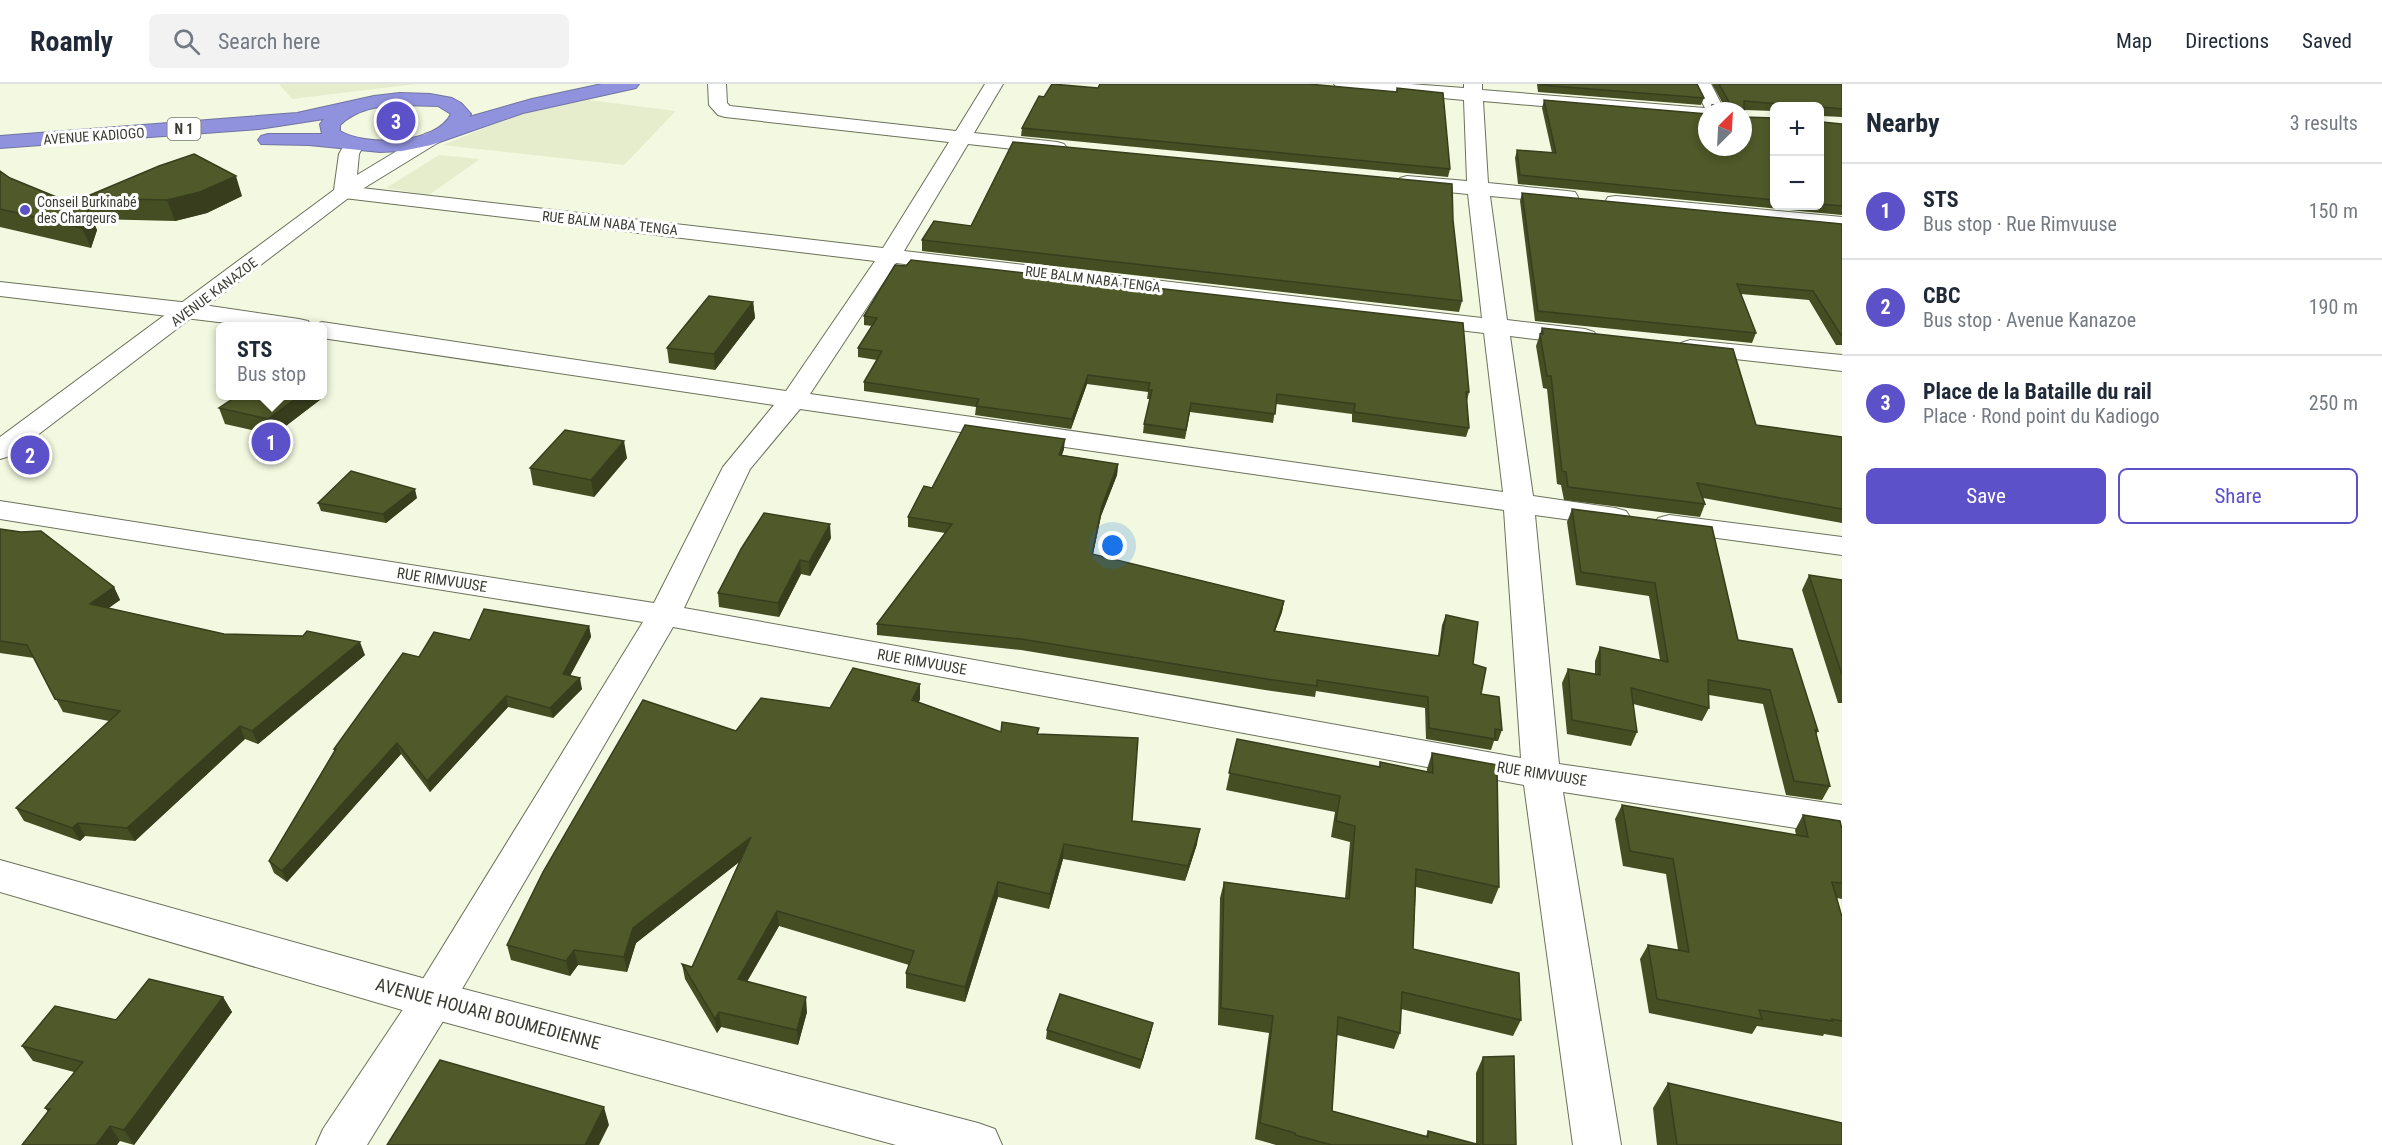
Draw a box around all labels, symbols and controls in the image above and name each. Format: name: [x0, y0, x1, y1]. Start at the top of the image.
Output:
search box: [149, 14, 569, 68]
text: Roamly: [30, 25, 113, 58]
icon: search: [170, 25, 203, 58]
text: Search here: [218, 29, 320, 54]
text: Map: [2116, 29, 2152, 53]
text: Directions: [2185, 29, 2269, 53]
text: Saved: [2302, 29, 2352, 53]
pin: 3: [376, 99, 416, 144]
north arrow: [1698, 102, 1752, 156]
map controls: [1770, 102, 1824, 210]
button: +: [1770, 102, 1824, 156]
text: Nearby: [1866, 108, 1940, 138]
text: 3 results: [2290, 111, 2358, 135]
road number: N 1: [168, 118, 201, 140]
street label: AVENUE KADIOGO: [43, 124, 145, 148]
button: −: [1770, 156, 1824, 210]
text: STS: [1923, 187, 1959, 212]
place label: Conseil Burkinabé des Chargeurs: [37, 194, 137, 226]
text: 1: [1880, 199, 1891, 223]
text: 150 m: [2309, 199, 2358, 223]
marker: Conseil Burkinabé des Chargeurs: [18, 203, 32, 217]
street label: RUE BALM NABA TENGA: [541, 208, 679, 238]
text: Bus stop · Rue Rimvuuse: [1923, 212, 2117, 236]
street label: AVENUE KANAZOE: [168, 254, 260, 330]
street label: RUE BALM NABA TENGA: [1024, 263, 1162, 295]
text: CBC: [1923, 283, 1960, 308]
text: 2: [1880, 295, 1891, 319]
text: 190 m: [2309, 295, 2358, 319]
text: Bus stop · Avenue Kanazoe: [1923, 308, 2136, 332]
popup: [216, 322, 327, 400]
text: STS: [237, 337, 272, 362]
text: Bus stop: [237, 362, 306, 386]
text: Place de la Bataille du rail: [1923, 379, 2152, 404]
text: 3: [1880, 391, 1891, 415]
text: 250 m: [2309, 391, 2358, 415]
text: Place · Rond point du Kadiogo: [1923, 404, 2160, 428]
pin: 1: [252, 420, 290, 464]
pin: 2: [10, 432, 50, 478]
button: Save: [1866, 468, 2106, 524]
button: Share: [2118, 468, 2358, 524]
your location: [1098, 531, 1127, 560]
street label: RUE RIMVUUSE: [396, 564, 488, 596]
street label: RUE RIMVUUSE: [876, 645, 968, 679]
street label: RUE RIMVUUSE: [1496, 758, 1588, 790]
street label: AVENUE HOUARI BOUMEDIENNE: [373, 973, 603, 1054]

